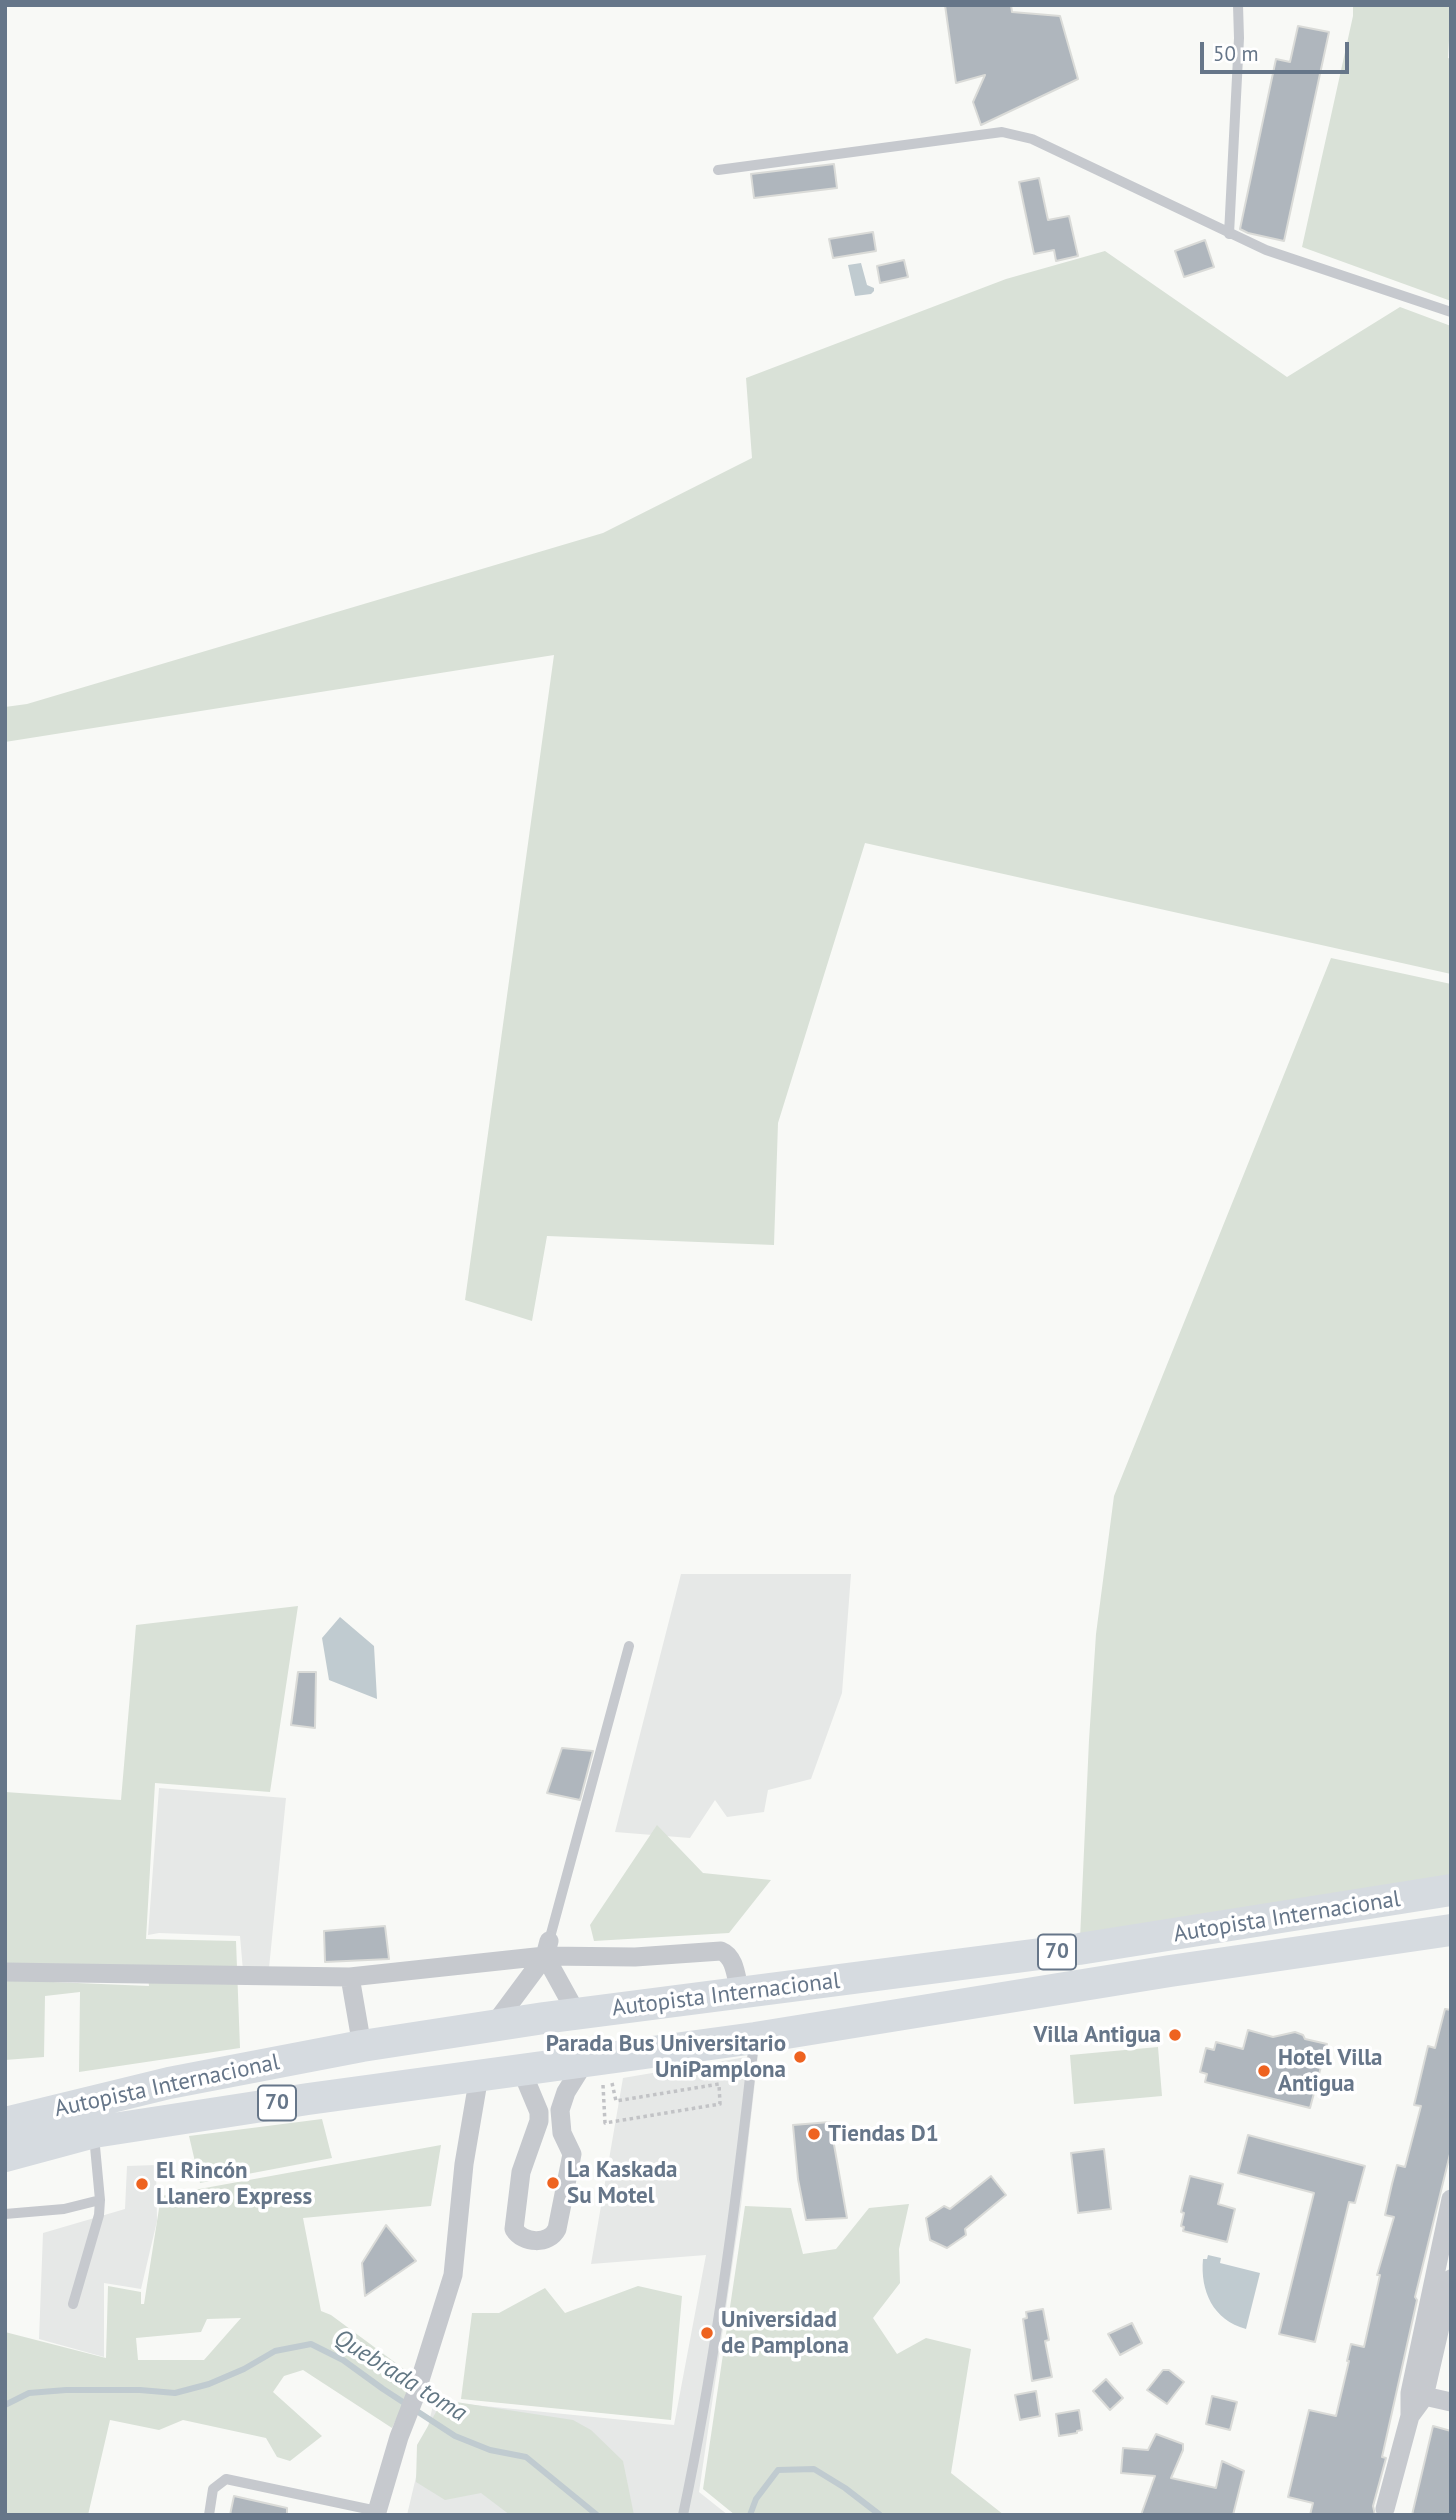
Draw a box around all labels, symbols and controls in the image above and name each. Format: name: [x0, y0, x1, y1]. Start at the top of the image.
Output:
scale bar: [1204, 28, 1353, 72]
text: 50 m: [1213, 40, 1259, 67]
street label: Autopista Internacional: [1172, 1885, 1402, 1949]
road number: 70: [1038, 1934, 1076, 1969]
street label: Autopista Internacional: [611, 1967, 841, 2023]
place label: Villa Antigua: [1033, 2021, 1161, 2049]
marker: Villa Antigua: [1167, 2027, 1183, 2043]
place label: Parada Bus Universitario UniPamplona: [546, 2030, 786, 2084]
place label: Hotel Villa Antigua: [1278, 2044, 1382, 2098]
street label: Autopista Internacional: [52, 2049, 282, 2123]
marker: Parada Bus Universitario UniPamplona: [792, 2049, 808, 2065]
marker: Hotel Villa Antigua: [1256, 2063, 1272, 2079]
road number: 70: [258, 2086, 296, 2120]
place label: Tiendas D1: [828, 2120, 939, 2148]
marker: Tiendas D1: [806, 2126, 822, 2142]
place label: La Kaskada Su Motel: [567, 2156, 677, 2210]
place label: El Rincón Llanero Express: [156, 2157, 312, 2211]
marker: La Kaskada Su Motel: [545, 2175, 561, 2191]
marker: El Rincón Llanero Express: [134, 2176, 150, 2192]
place label: Universidad de Pamplona: [721, 2306, 849, 2360]
water label: Quebrada toma: [328, 2324, 472, 2428]
marker: Universidad de Pamplona: [699, 2325, 715, 2341]

